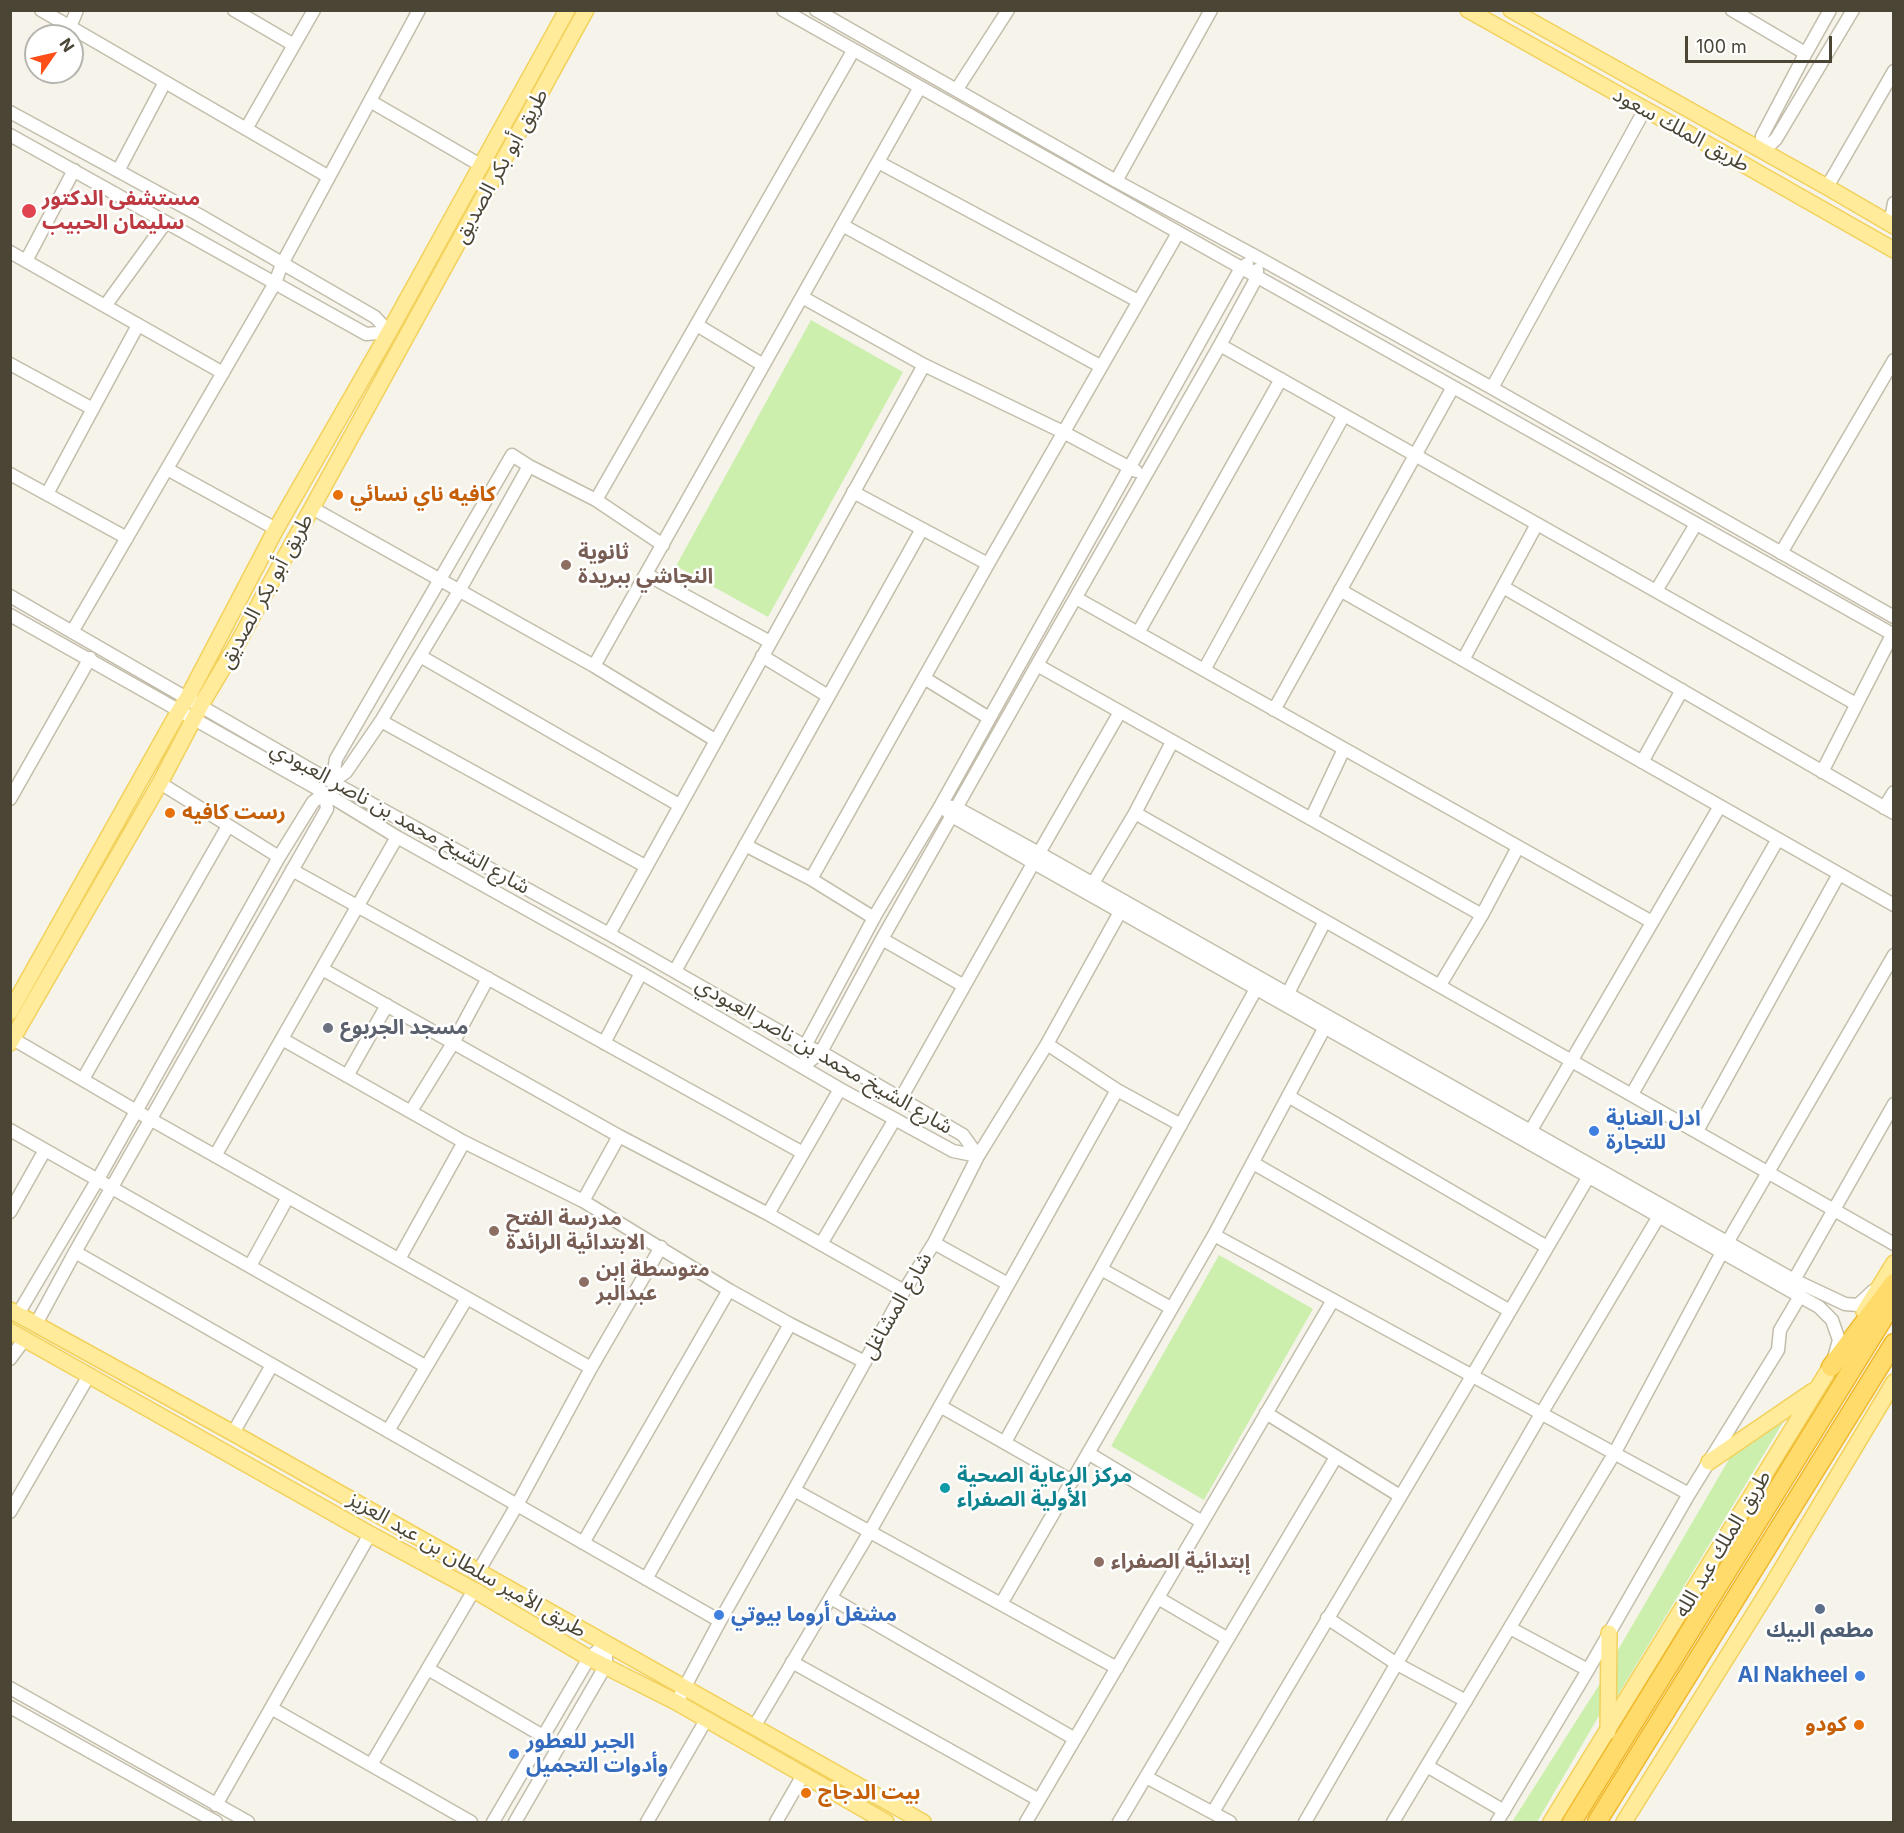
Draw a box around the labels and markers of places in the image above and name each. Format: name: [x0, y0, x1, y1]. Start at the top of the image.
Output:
place label: مستشفى الدكتور سليمان الحبيب: [42, 186, 200, 236]
marker: مستشفى الدكتور سليمان الحبيب: [20, 202, 38, 220]
place label: كافيه ناي نسائي: [350, 482, 496, 508]
marker: كافيه ناي نسائي: [331, 488, 345, 502]
place label: ثانوية النجاشي ببريدة: [578, 540, 713, 590]
marker: ثانوية النجاشي ببريدة: [559, 558, 573, 572]
place label: رست كافيه: [182, 800, 286, 826]
marker: رست كافيه: [163, 806, 177, 820]
place label: مسجد الجربوع: [340, 1015, 468, 1041]
marker: مسجد الجربوع: [321, 1021, 335, 1035]
place label: ادل العناية للتجارة: [1606, 1106, 1701, 1156]
marker: ادل العناية للتجارة: [1587, 1124, 1601, 1138]
place label: مدرسة الفتح الابتدائية الرائدة: [506, 1206, 645, 1256]
marker: مدرسة الفتح الابتدائية الرائدة: [487, 1224, 501, 1238]
place label: متوسطة إبن عبدالبر: [596, 1257, 710, 1307]
marker: متوسطة إبن عبدالبر: [577, 1275, 591, 1289]
place label: مركز الرعاية الصحية الأولية الصفراء: [957, 1463, 1132, 1513]
marker: مركز الرعاية الصحية الأولية الصفراء: [938, 1481, 952, 1495]
place label: إبتدائية الصفراء: [1111, 1549, 1250, 1575]
marker: إبتدائية الصفراء: [1092, 1555, 1106, 1569]
place label: مشغل أروما بيوتي: [731, 1602, 897, 1628]
marker: مطعم البيك: [1813, 1602, 1827, 1616]
marker: مشغل أروما بيوتي: [712, 1608, 726, 1622]
place label: مطعم البيك: [1766, 1618, 1874, 1644]
place label: Al Nakheel: [1737, 1663, 1848, 1689]
marker: Al Nakheel: [1853, 1669, 1867, 1683]
place label: كودو: [1805, 1712, 1847, 1738]
marker: كودو: [1852, 1718, 1866, 1732]
place label: الجبر للعطور وأدوات التجميل: [526, 1729, 668, 1779]
marker: الجبر للعطور وأدوات التجميل: [507, 1747, 521, 1761]
place label: بيت الدجاج: [818, 1780, 920, 1806]
marker: بيت الدجاج: [799, 1786, 813, 1800]

